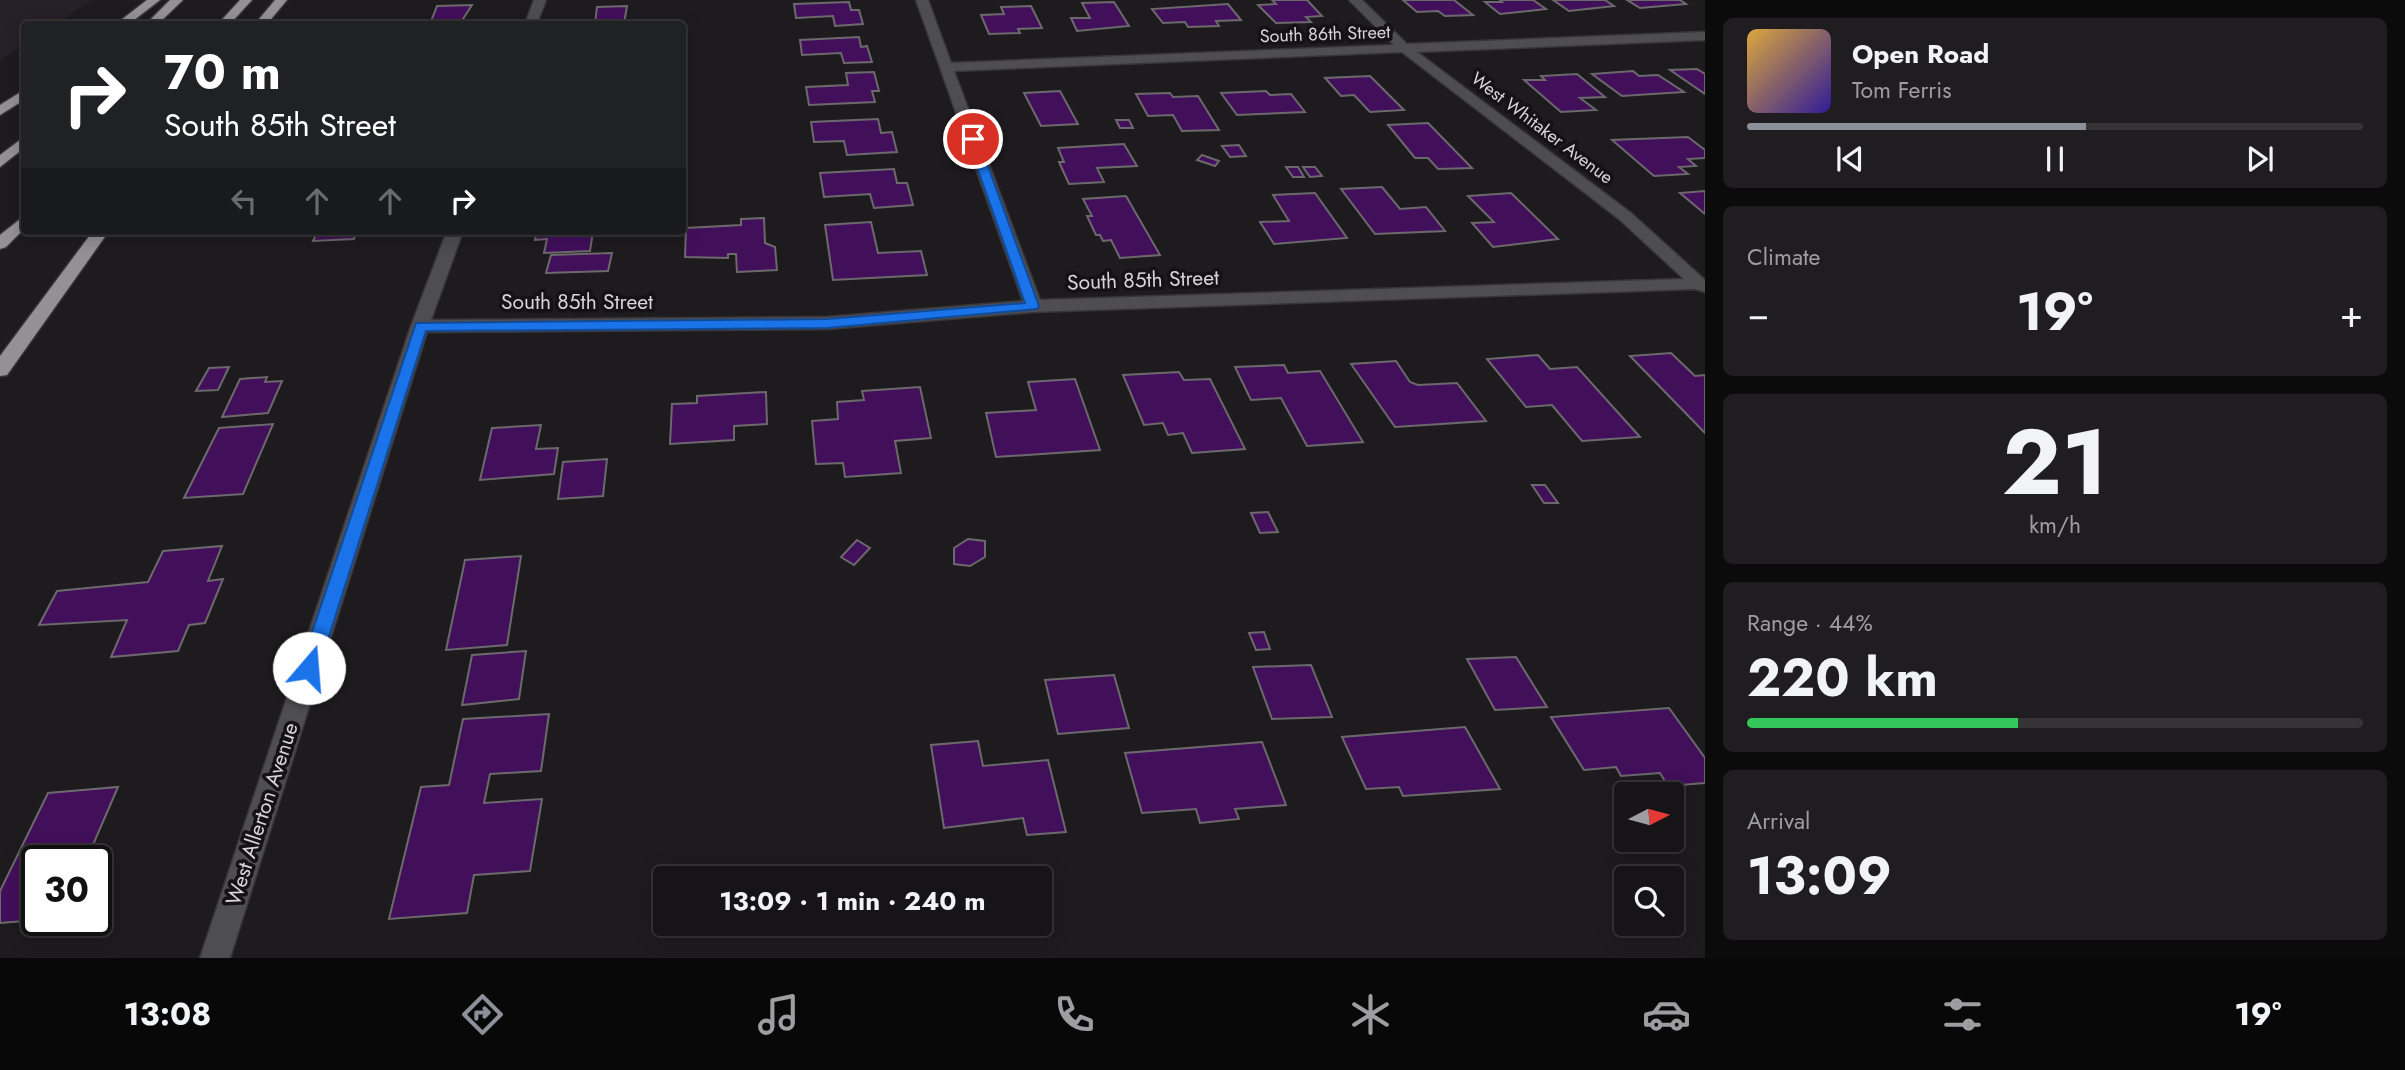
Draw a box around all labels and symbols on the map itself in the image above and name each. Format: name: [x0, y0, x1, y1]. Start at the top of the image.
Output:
street label: South 86th Street: [1259, 19, 1391, 49]
street label: West Whitaker Avenue: [1465, 66, 1619, 190]
pin: [943, 109, 1003, 169]
street label: South 85th Street: [1066, 262, 1220, 298]
street label: South 85th Street: [501, 287, 653, 317]
position arrow: [272, 631, 346, 705]
street label: West Allerton Avenue: [218, 719, 306, 909]
north arrow: [1614, 782, 1684, 852]
speed limit sign: 30: [21, 845, 112, 936]

